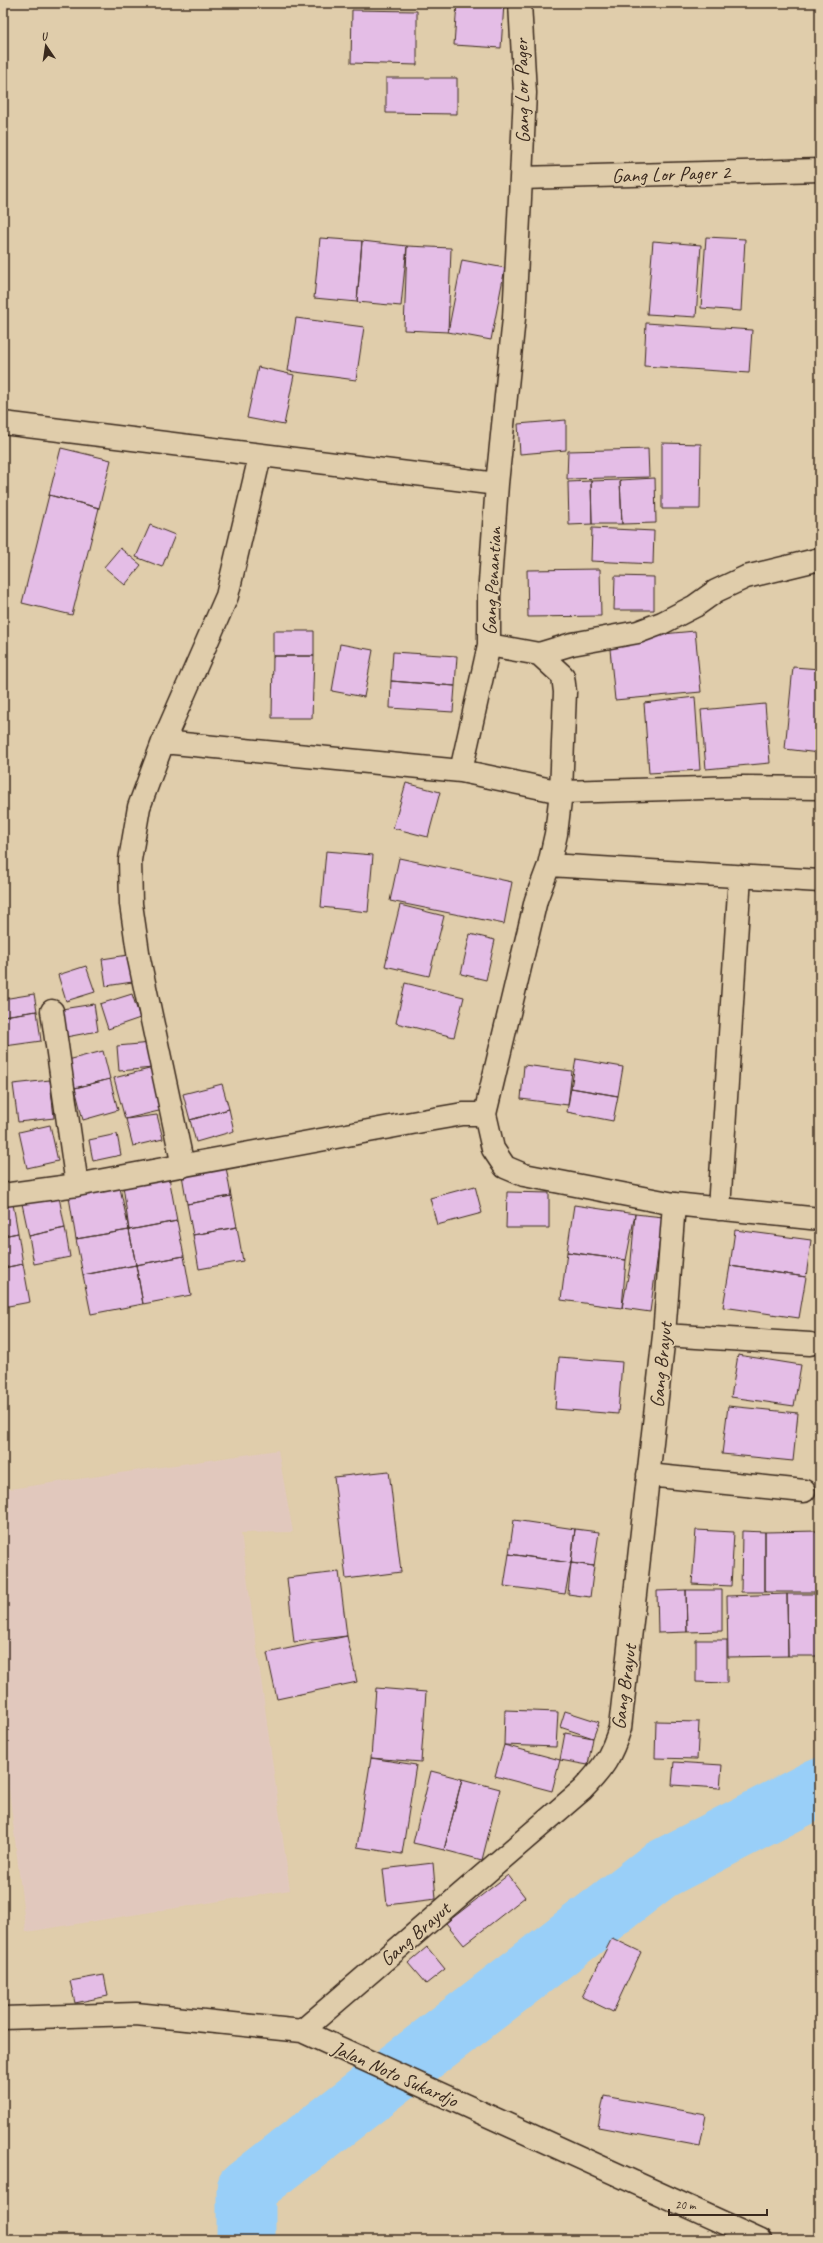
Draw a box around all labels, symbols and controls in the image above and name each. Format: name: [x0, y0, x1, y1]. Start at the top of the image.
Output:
north arrow: [26, 26, 66, 66]
text: U: [40, 28, 51, 44]
street label: Gang Lor Pager: [509, 37, 535, 144]
street label: Gang Lor Pager 2: [611, 159, 733, 189]
street label: Gang Penantian: [477, 525, 507, 636]
street label: Gang Brayut: [644, 1319, 678, 1409]
street label: Gang Brayut: [606, 1640, 643, 1731]
street label: Gang Brayut: [374, 1895, 457, 1972]
street label: Jalan Noto Sukardjo: [327, 2035, 463, 2113]
scale bar: [669, 2191, 767, 2217]
text: 20 m: [675, 2197, 697, 2213]

